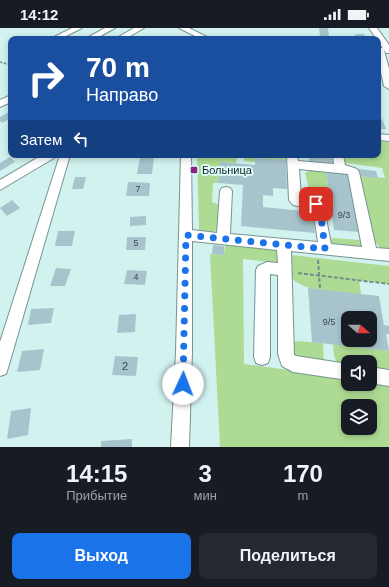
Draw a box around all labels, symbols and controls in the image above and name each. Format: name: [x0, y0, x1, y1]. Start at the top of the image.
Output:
text: 14:12: [20, 6, 58, 23]
icon: right: [20, 52, 72, 104]
text: 70 m: [86, 52, 150, 83]
text: Направо: [86, 85, 158, 105]
icon: left: [70, 128, 92, 150]
text: Затем: [20, 131, 62, 148]
place label: Больница: [202, 164, 253, 176]
marker: Больница: [189, 165, 199, 175]
house number: 7: [135, 184, 141, 194]
pin: [299, 187, 333, 221]
icon: arrive: [305, 193, 327, 215]
house number: 9/3: [338, 210, 350, 220]
house number: 5: [133, 238, 139, 248]
house number: 4: [133, 272, 139, 282]
north arrow: [341, 311, 377, 347]
map controls: [341, 311, 377, 435]
house number: 9/5: [323, 317, 335, 327]
button: sound: [341, 355, 377, 391]
house number: 2: [122, 360, 128, 372]
position arrow: [162, 363, 204, 405]
button: layers: [341, 399, 377, 435]
text: 14:15: [66, 460, 127, 487]
text: 3: [198, 460, 212, 487]
text: 170: [283, 460, 323, 487]
text: Прибытие: [66, 488, 127, 503]
text: мин: [193, 488, 217, 503]
text: m: [297, 488, 308, 503]
button: Выход: [12, 533, 191, 579]
button: Поделиться: [199, 533, 377, 579]

